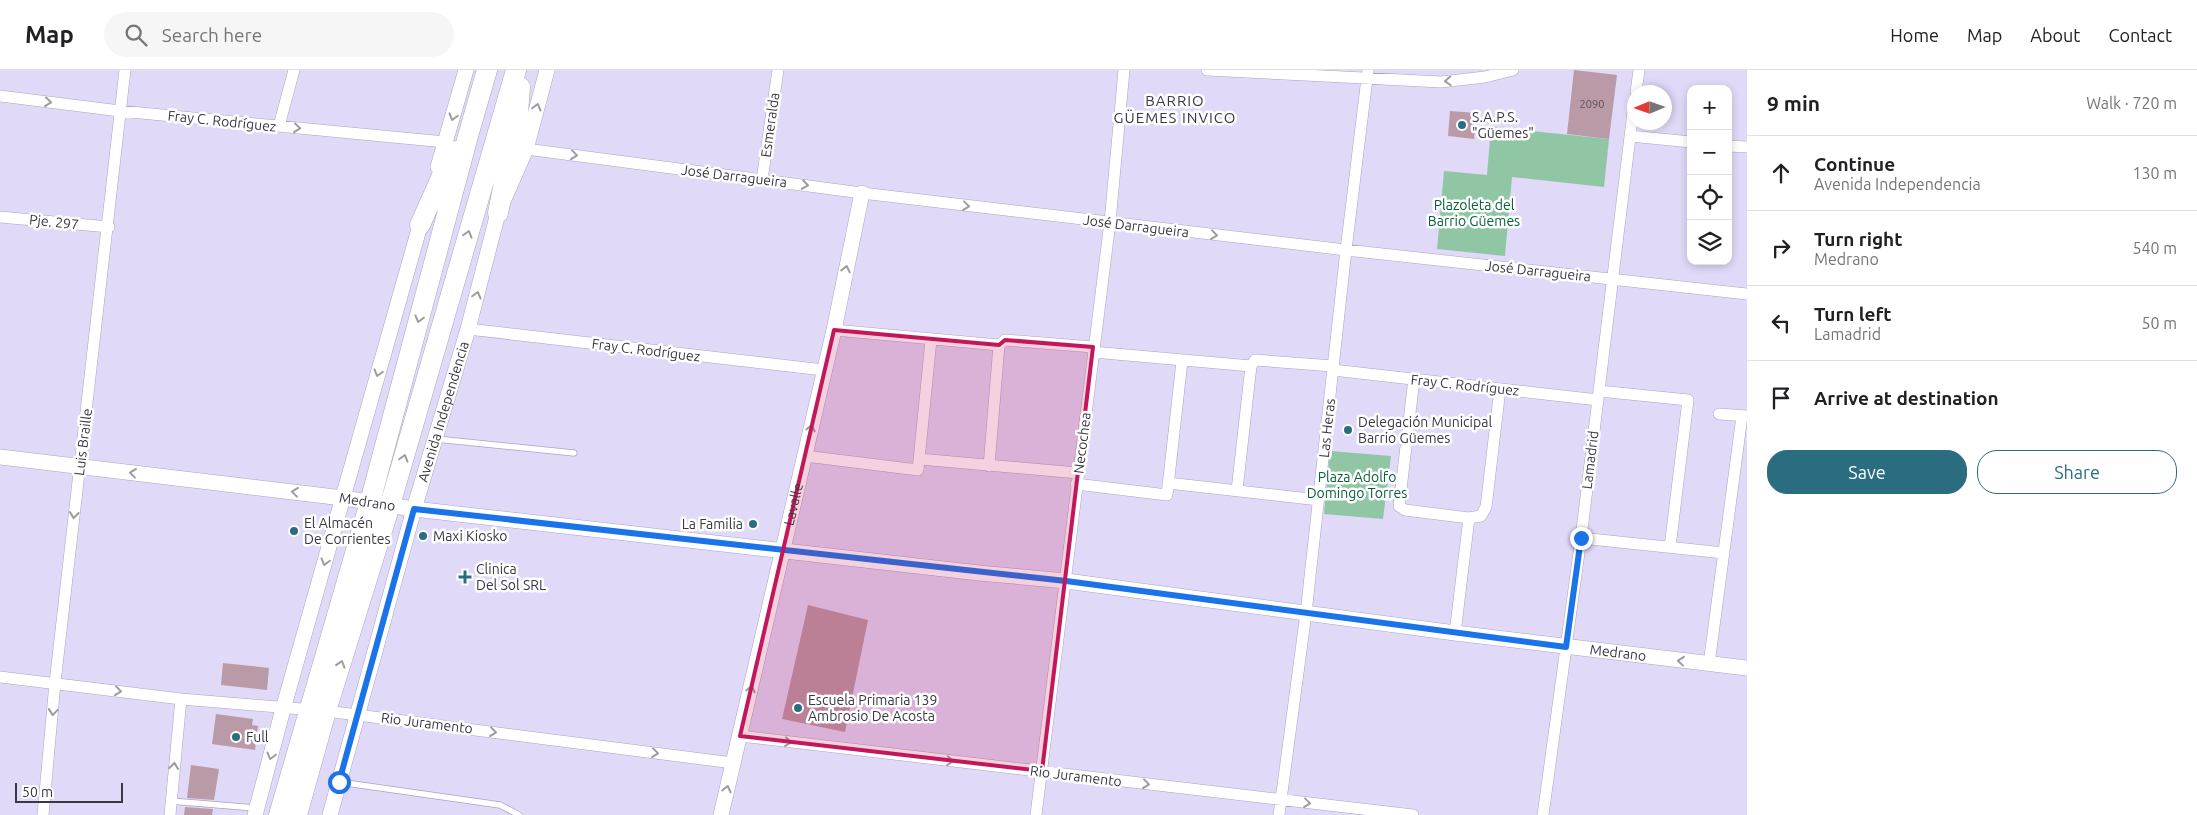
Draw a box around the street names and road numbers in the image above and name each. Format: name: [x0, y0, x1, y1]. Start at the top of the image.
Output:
street label: Esmeralda: [758, 92, 782, 158]
street label: Fray C. Rodríguez: [167, 107, 277, 135]
street label: José Darragueira: [680, 162, 788, 190]
street label: Pje. 297: [28, 211, 80, 233]
street label: José Darragueira: [1082, 212, 1190, 240]
street label: José Darragueira: [1484, 257, 1592, 285]
street label: Fray C. Rodríguez: [591, 335, 701, 365]
street label: Avenida Independencia: [415, 339, 472, 484]
street label: Fray C. Rodríguez: [1410, 371, 1520, 399]
street label: Las Heras: [1316, 397, 1338, 459]
street label: Luis Braille: [71, 407, 95, 477]
street label: Necochea: [1070, 411, 1094, 475]
street label: Lamadrid: [1578, 430, 1602, 490]
street label: Lavalle: [781, 481, 806, 527]
street label: Medrano: [338, 490, 397, 514]
street label: Medrano: [1589, 641, 1647, 664]
street label: Rio Juramento: [380, 709, 474, 737]
street label: Rio Juramento: [1029, 762, 1123, 790]

